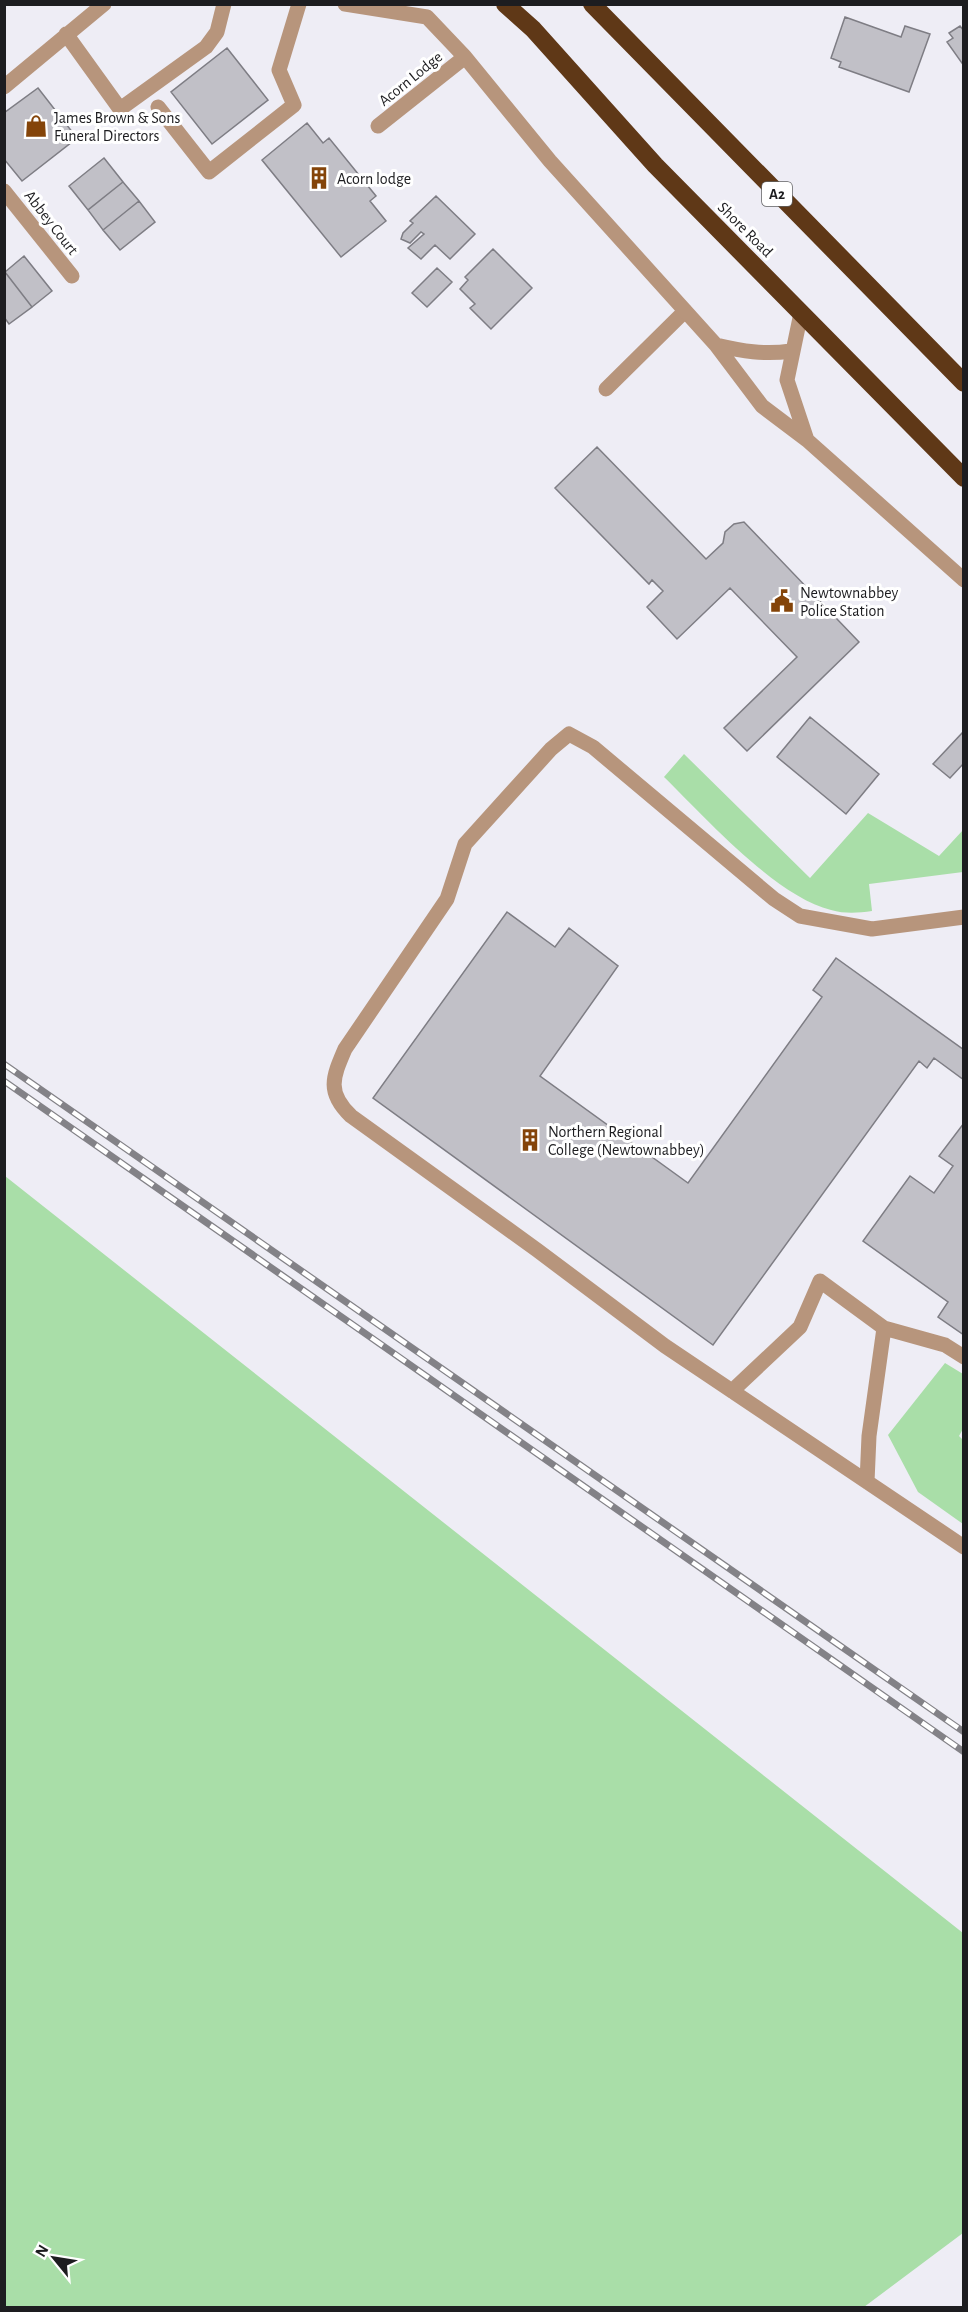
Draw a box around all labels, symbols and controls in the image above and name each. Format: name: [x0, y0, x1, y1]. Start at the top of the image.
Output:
street label: Acorn Lodge: [376, 48, 445, 109]
place label: James Brown & Sons Funeral Directors: [54, 110, 180, 144]
shop icon: James Brown & Sons Funeral Directors: [23, 113, 49, 139]
building icon: Acorn lodge: [306, 165, 332, 191]
place label: Acorn lodge: [337, 171, 411, 187]
road number: A2: [762, 182, 792, 206]
street label: Abbey Court: [21, 187, 81, 258]
street label: Shore Road: [715, 199, 776, 260]
place label: Newtownabbey Police Station: [800, 585, 899, 619]
public building icon: Newtownabbey Police Station: [769, 588, 795, 614]
place label: Northern Regional College (Newtownabbey): [548, 1124, 705, 1159]
building icon: Northern Regional College (Newtownabbey): [517, 1127, 543, 1153]
north arrow: [24, 2228, 84, 2288]
text: N: [32, 2242, 52, 2260]

